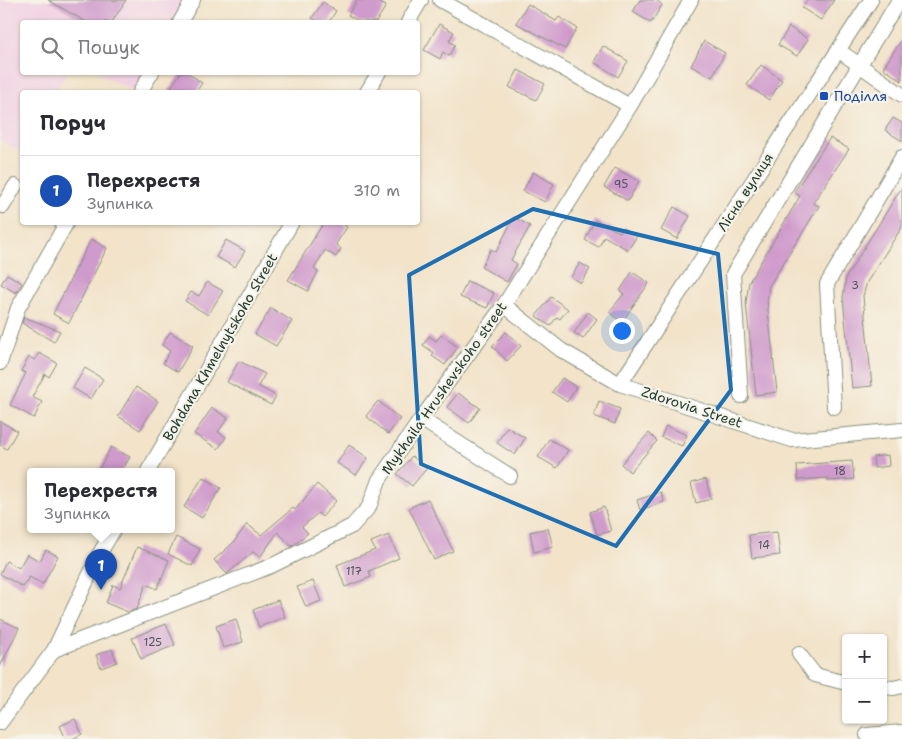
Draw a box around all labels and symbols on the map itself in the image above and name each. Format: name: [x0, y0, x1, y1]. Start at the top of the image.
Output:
place label: Поділля: [834, 87, 887, 105]
marker: Поділля: [818, 90, 830, 102]
street label: Лісна вулиця: [713, 149, 777, 235]
house number: 95: [614, 177, 628, 192]
street label: Bohdana Khmelnytskoho Street: [159, 250, 281, 444]
house number: 3: [851, 278, 859, 293]
street label: Mykhaila Hrushevskoho street: [377, 298, 511, 478]
your location: [609, 318, 635, 344]
street label: Zdorovia Street: [639, 382, 745, 432]
house number: 18: [834, 464, 846, 479]
house number: 14: [758, 538, 770, 553]
pin: 1: [85, 549, 117, 590]
house number: 117: [346, 564, 362, 579]
house number: 125: [144, 635, 162, 650]

